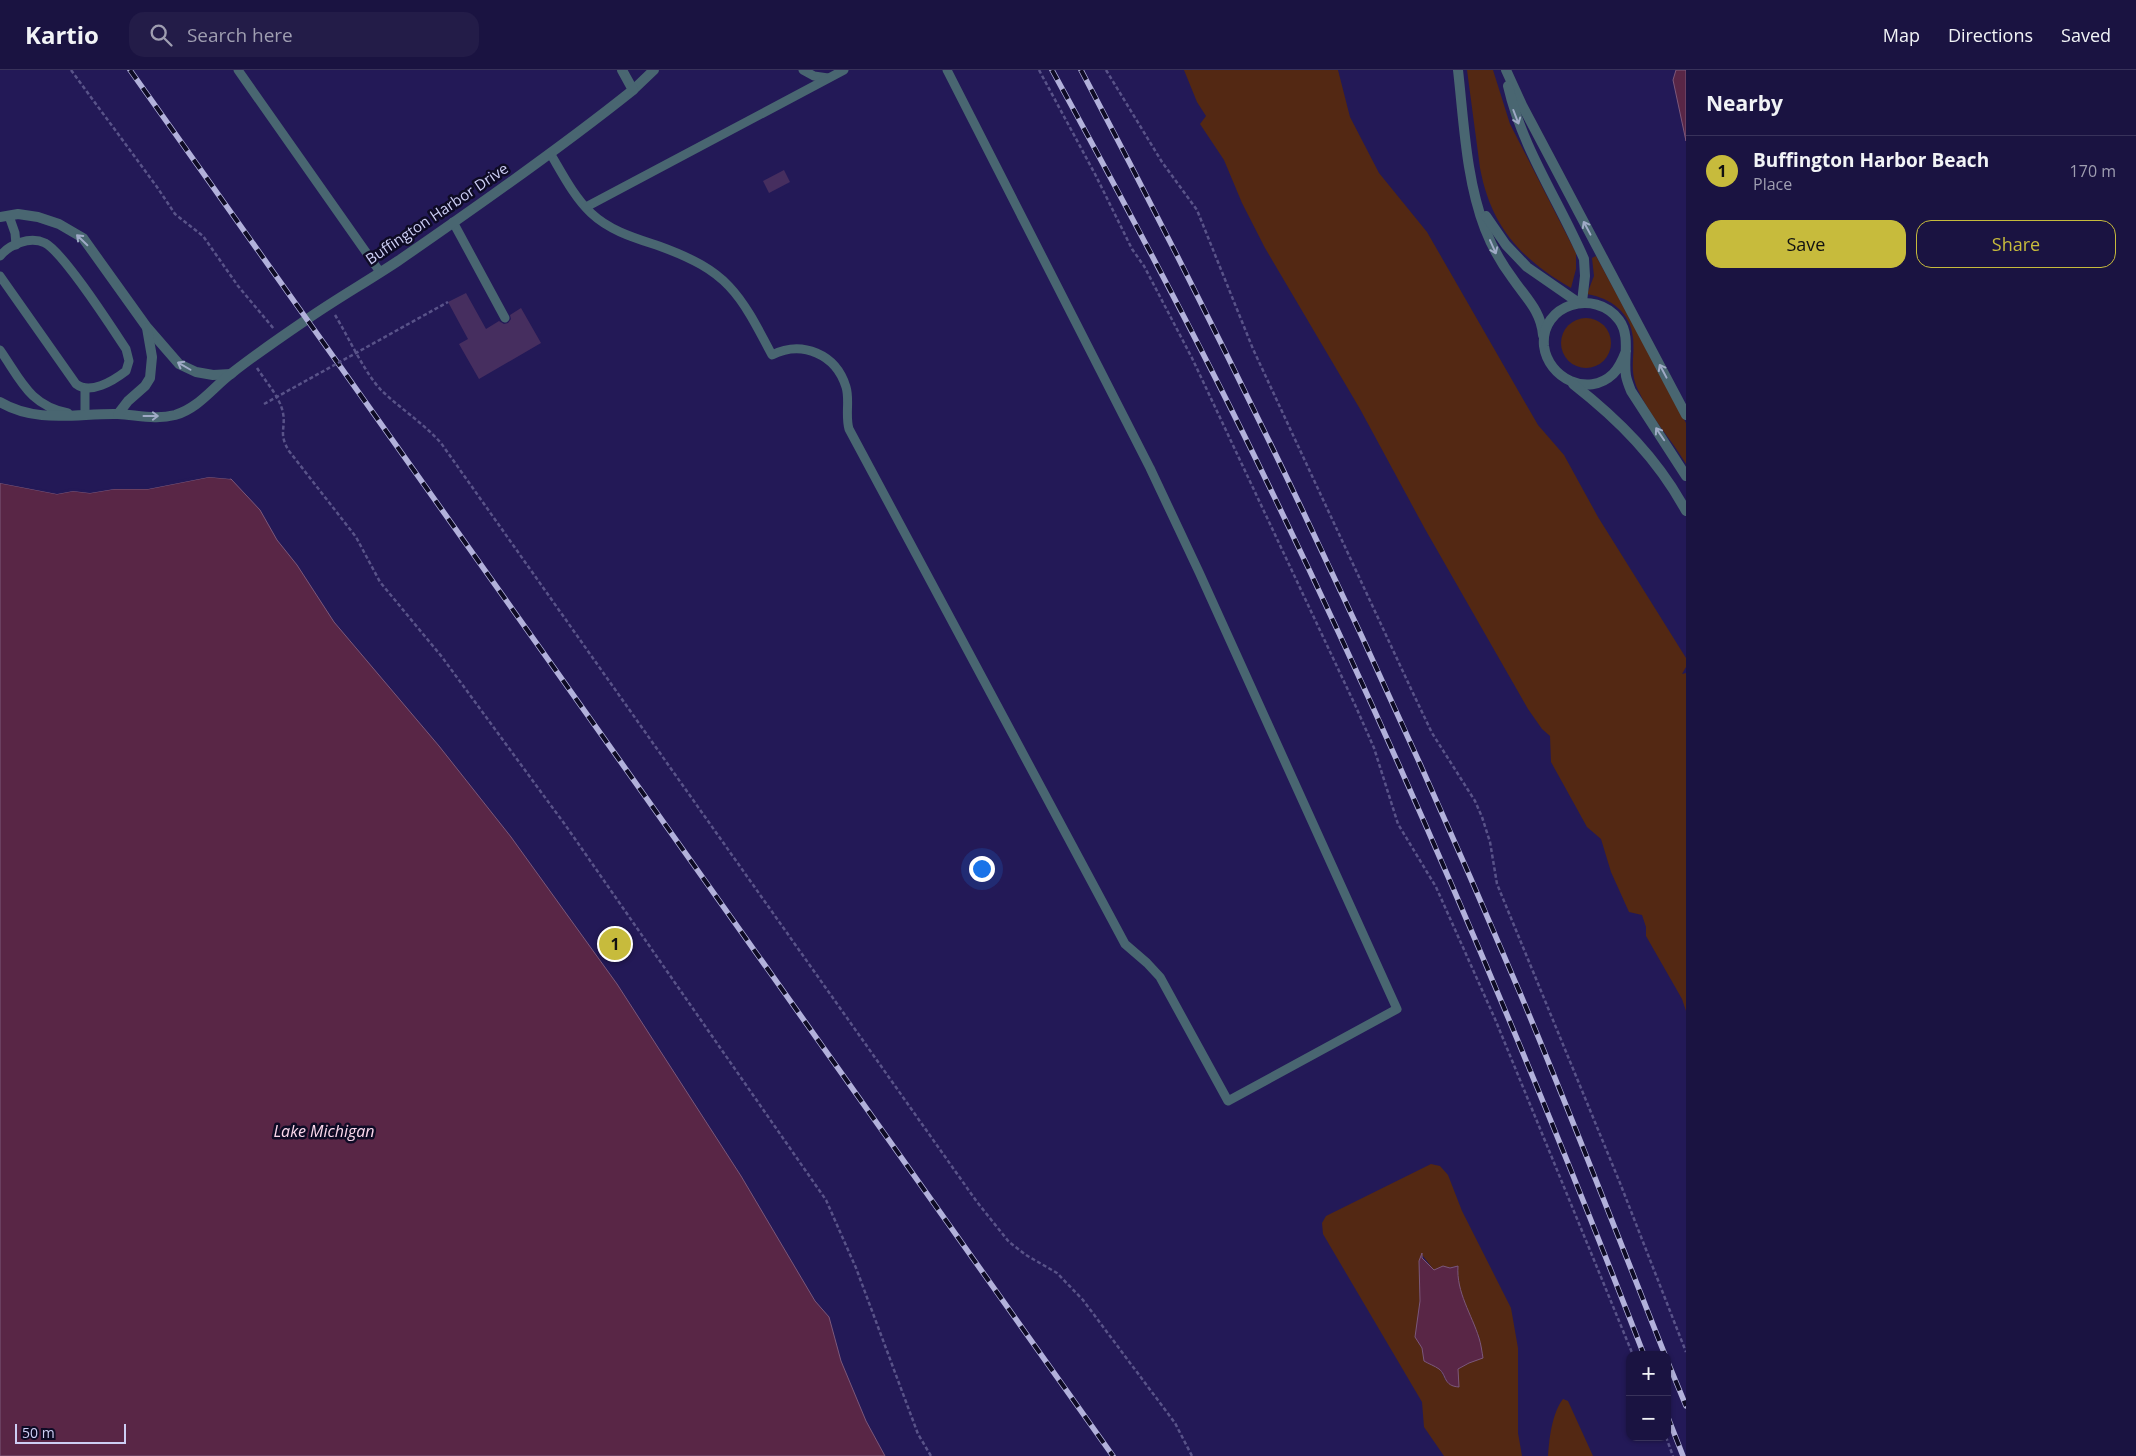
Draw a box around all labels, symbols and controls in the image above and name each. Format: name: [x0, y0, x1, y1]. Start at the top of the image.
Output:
search box: [129, 12, 479, 57]
text: Kartio: [25, 18, 99, 51]
icon: search: [147, 21, 175, 49]
text: Search here: [187, 22, 293, 48]
text: Map: [1883, 23, 1920, 47]
text: Directions: [1948, 23, 2033, 47]
text: Saved: [2061, 23, 2111, 47]
text: Nearby: [1706, 89, 1783, 117]
one-way arrow: [1512, 109, 1522, 124]
text: Buffington Harbor Beach: [1753, 147, 1989, 173]
street label: Buffington Harbor Drive: [361, 158, 512, 268]
text: 1: [1717, 160, 1727, 182]
text: 170 m: [2070, 160, 2116, 182]
text: Place: [1753, 173, 1792, 195]
button: Save: [1706, 220, 1906, 268]
button: Share: [1916, 220, 2116, 268]
one-way arrow: [1582, 221, 1591, 236]
one-way arrow: [76, 234, 88, 246]
one-way arrow: [1489, 239, 1499, 254]
one-way arrow: [177, 360, 191, 370]
one-way arrow: [1658, 364, 1668, 379]
one-way arrow: [142, 411, 159, 421]
one-way arrow: [1655, 428, 1665, 442]
your location: [969, 856, 995, 882]
pin: 1: [599, 925, 631, 963]
water label: Lake Michigan: [273, 1120, 375, 1142]
map controls: [1626, 1351, 1671, 1441]
button: +: [1626, 1351, 1671, 1396]
button: −: [1626, 1396, 1671, 1441]
scale bar: [15, 1421, 126, 1444]
text: 50 m: [22, 1423, 55, 1442]

